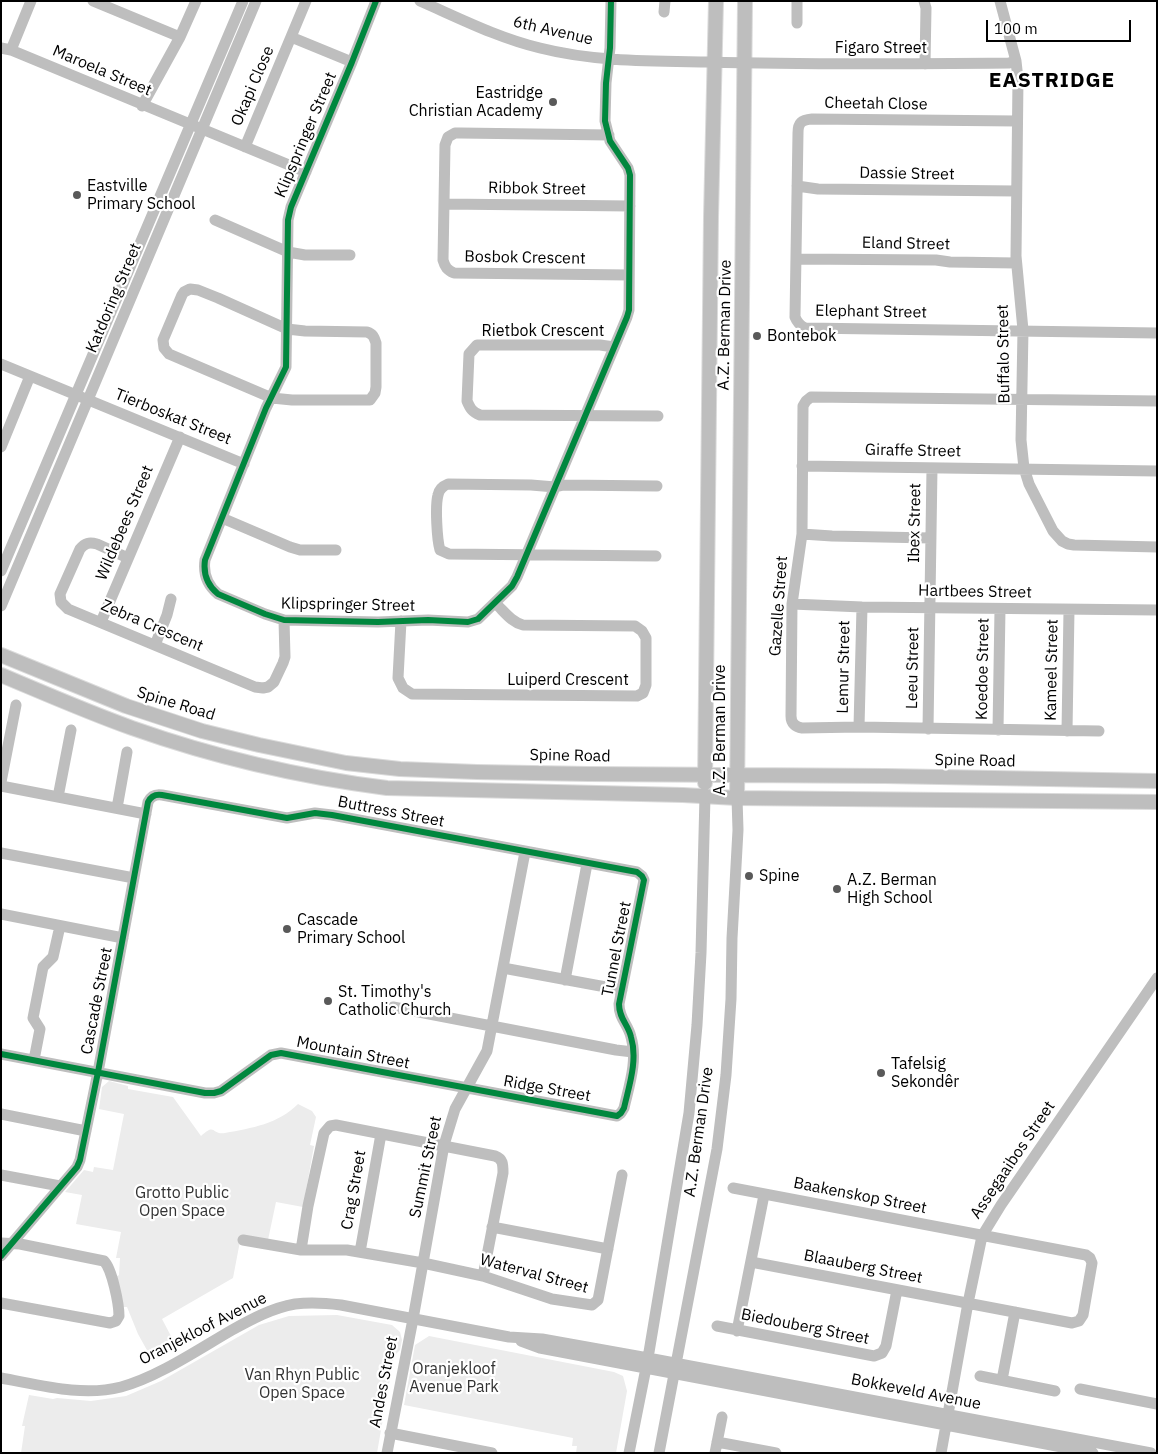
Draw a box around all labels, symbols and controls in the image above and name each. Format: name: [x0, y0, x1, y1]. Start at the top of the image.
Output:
scale bar: [988, 10, 1133, 42]
street label: 6th Avenue: [511, 12, 595, 50]
text: 100 m: [994, 19, 1038, 38]
street label: Figaro Street: [835, 38, 927, 58]
street label: Maroela Street: [50, 42, 154, 100]
street label: Okapi Close: [228, 43, 278, 129]
district label: EASTRIDGE: [988, 68, 1116, 94]
street label: Klipspringer Street: [271, 69, 341, 201]
place label: Eastridge Christian Academy: [409, 83, 543, 121]
street label: Cheetah Close: [824, 93, 928, 115]
marker: Eastridge Christian Academy: [547, 96, 559, 108]
street label: Dassie Street: [859, 164, 955, 184]
place label: Eastville Primary School: [87, 176, 195, 214]
street label: Ribbok Street: [488, 179, 586, 199]
marker: Eastville Primary School: [71, 189, 83, 201]
street label: Eland Street: [862, 234, 950, 254]
street label: Katdoring Street: [82, 240, 146, 356]
street label: Bosbok Crescent: [464, 247, 586, 269]
street label: A.Z. Berman Drive: [714, 259, 736, 391]
street label: Elephant Street: [815, 301, 927, 323]
street label: Buffalo Street: [994, 304, 1014, 404]
street label: Rietbok Crescent: [482, 321, 604, 341]
place label: Bontebok: [767, 326, 837, 346]
marker: Bontebok: [751, 330, 763, 342]
street label: Tierboskat Street: [112, 385, 234, 449]
street label: Giraffe Street: [865, 441, 961, 461]
street label: Wildebees Street: [92, 463, 158, 583]
street label: Ibex Street: [905, 483, 925, 563]
street label: Gazelle Street: [766, 555, 792, 657]
street label: Hartbees Street: [918, 581, 1032, 603]
street label: Klipspringer Street: [281, 594, 415, 616]
street label: Zebra Crescent: [98, 596, 206, 656]
street label: Koedoe Street: [973, 618, 993, 720]
street label: Kameel Street: [1042, 619, 1062, 721]
street label: Lemur Street: [834, 620, 854, 714]
street label: Leeu Street: [903, 627, 923, 709]
street label: A.Z. Berman Drive: [710, 665, 730, 795]
street label: Luiperd Crescent: [507, 670, 629, 690]
street label: Spine Road: [134, 683, 218, 725]
street label: Spine Road: [529, 746, 611, 766]
street label: Spine Road: [934, 751, 1016, 771]
street label: Buttress Street: [336, 792, 446, 832]
place label: Spine: [759, 866, 799, 886]
marker: Spine: [743, 870, 755, 882]
place label: A.Z. Berman High School: [847, 870, 937, 908]
marker: A.Z. Berman High School: [831, 883, 843, 895]
street label: Tunnel Street: [598, 900, 636, 998]
place label: Cascade Primary School: [297, 910, 405, 948]
marker: Cascade Primary School: [281, 923, 293, 935]
street label: Cascade Street: [77, 946, 117, 1056]
place label: St. Timothy's Catholic Church: [338, 982, 451, 1020]
marker: St. Timothy's Catholic Church: [322, 995, 334, 1007]
street label: Mountain Street: [295, 1033, 411, 1073]
place label: Tafelsig Sekondêr: [891, 1054, 959, 1092]
street label: A.Z. Berman Drive: [680, 1066, 718, 1198]
marker: Tafelsig Sekondêr: [875, 1067, 887, 1079]
street label: Ridge Street: [502, 1072, 592, 1106]
street label: Assegaaibos Street: [967, 1098, 1059, 1222]
street label: Summit Street: [406, 1114, 446, 1220]
street label: Crag Street: [338, 1149, 370, 1231]
street label: Baakenskop Street: [792, 1174, 928, 1218]
park label: Grotto Public Open Space: [135, 1183, 229, 1221]
street label: Blaauberg Street: [802, 1246, 924, 1288]
street label: Waterval Street: [478, 1250, 590, 1298]
street label: Oranjekloof Avenue: [136, 1289, 270, 1369]
street label: Biedouberg Street: [739, 1305, 871, 1349]
street label: Andes Street: [366, 1335, 402, 1429]
park label: Oranjekloof Avenue Park: [409, 1359, 499, 1397]
park label: Van Rhyn Public Open Space: [244, 1365, 360, 1403]
street label: Bokkeveld Avenue: [849, 1370, 983, 1414]

